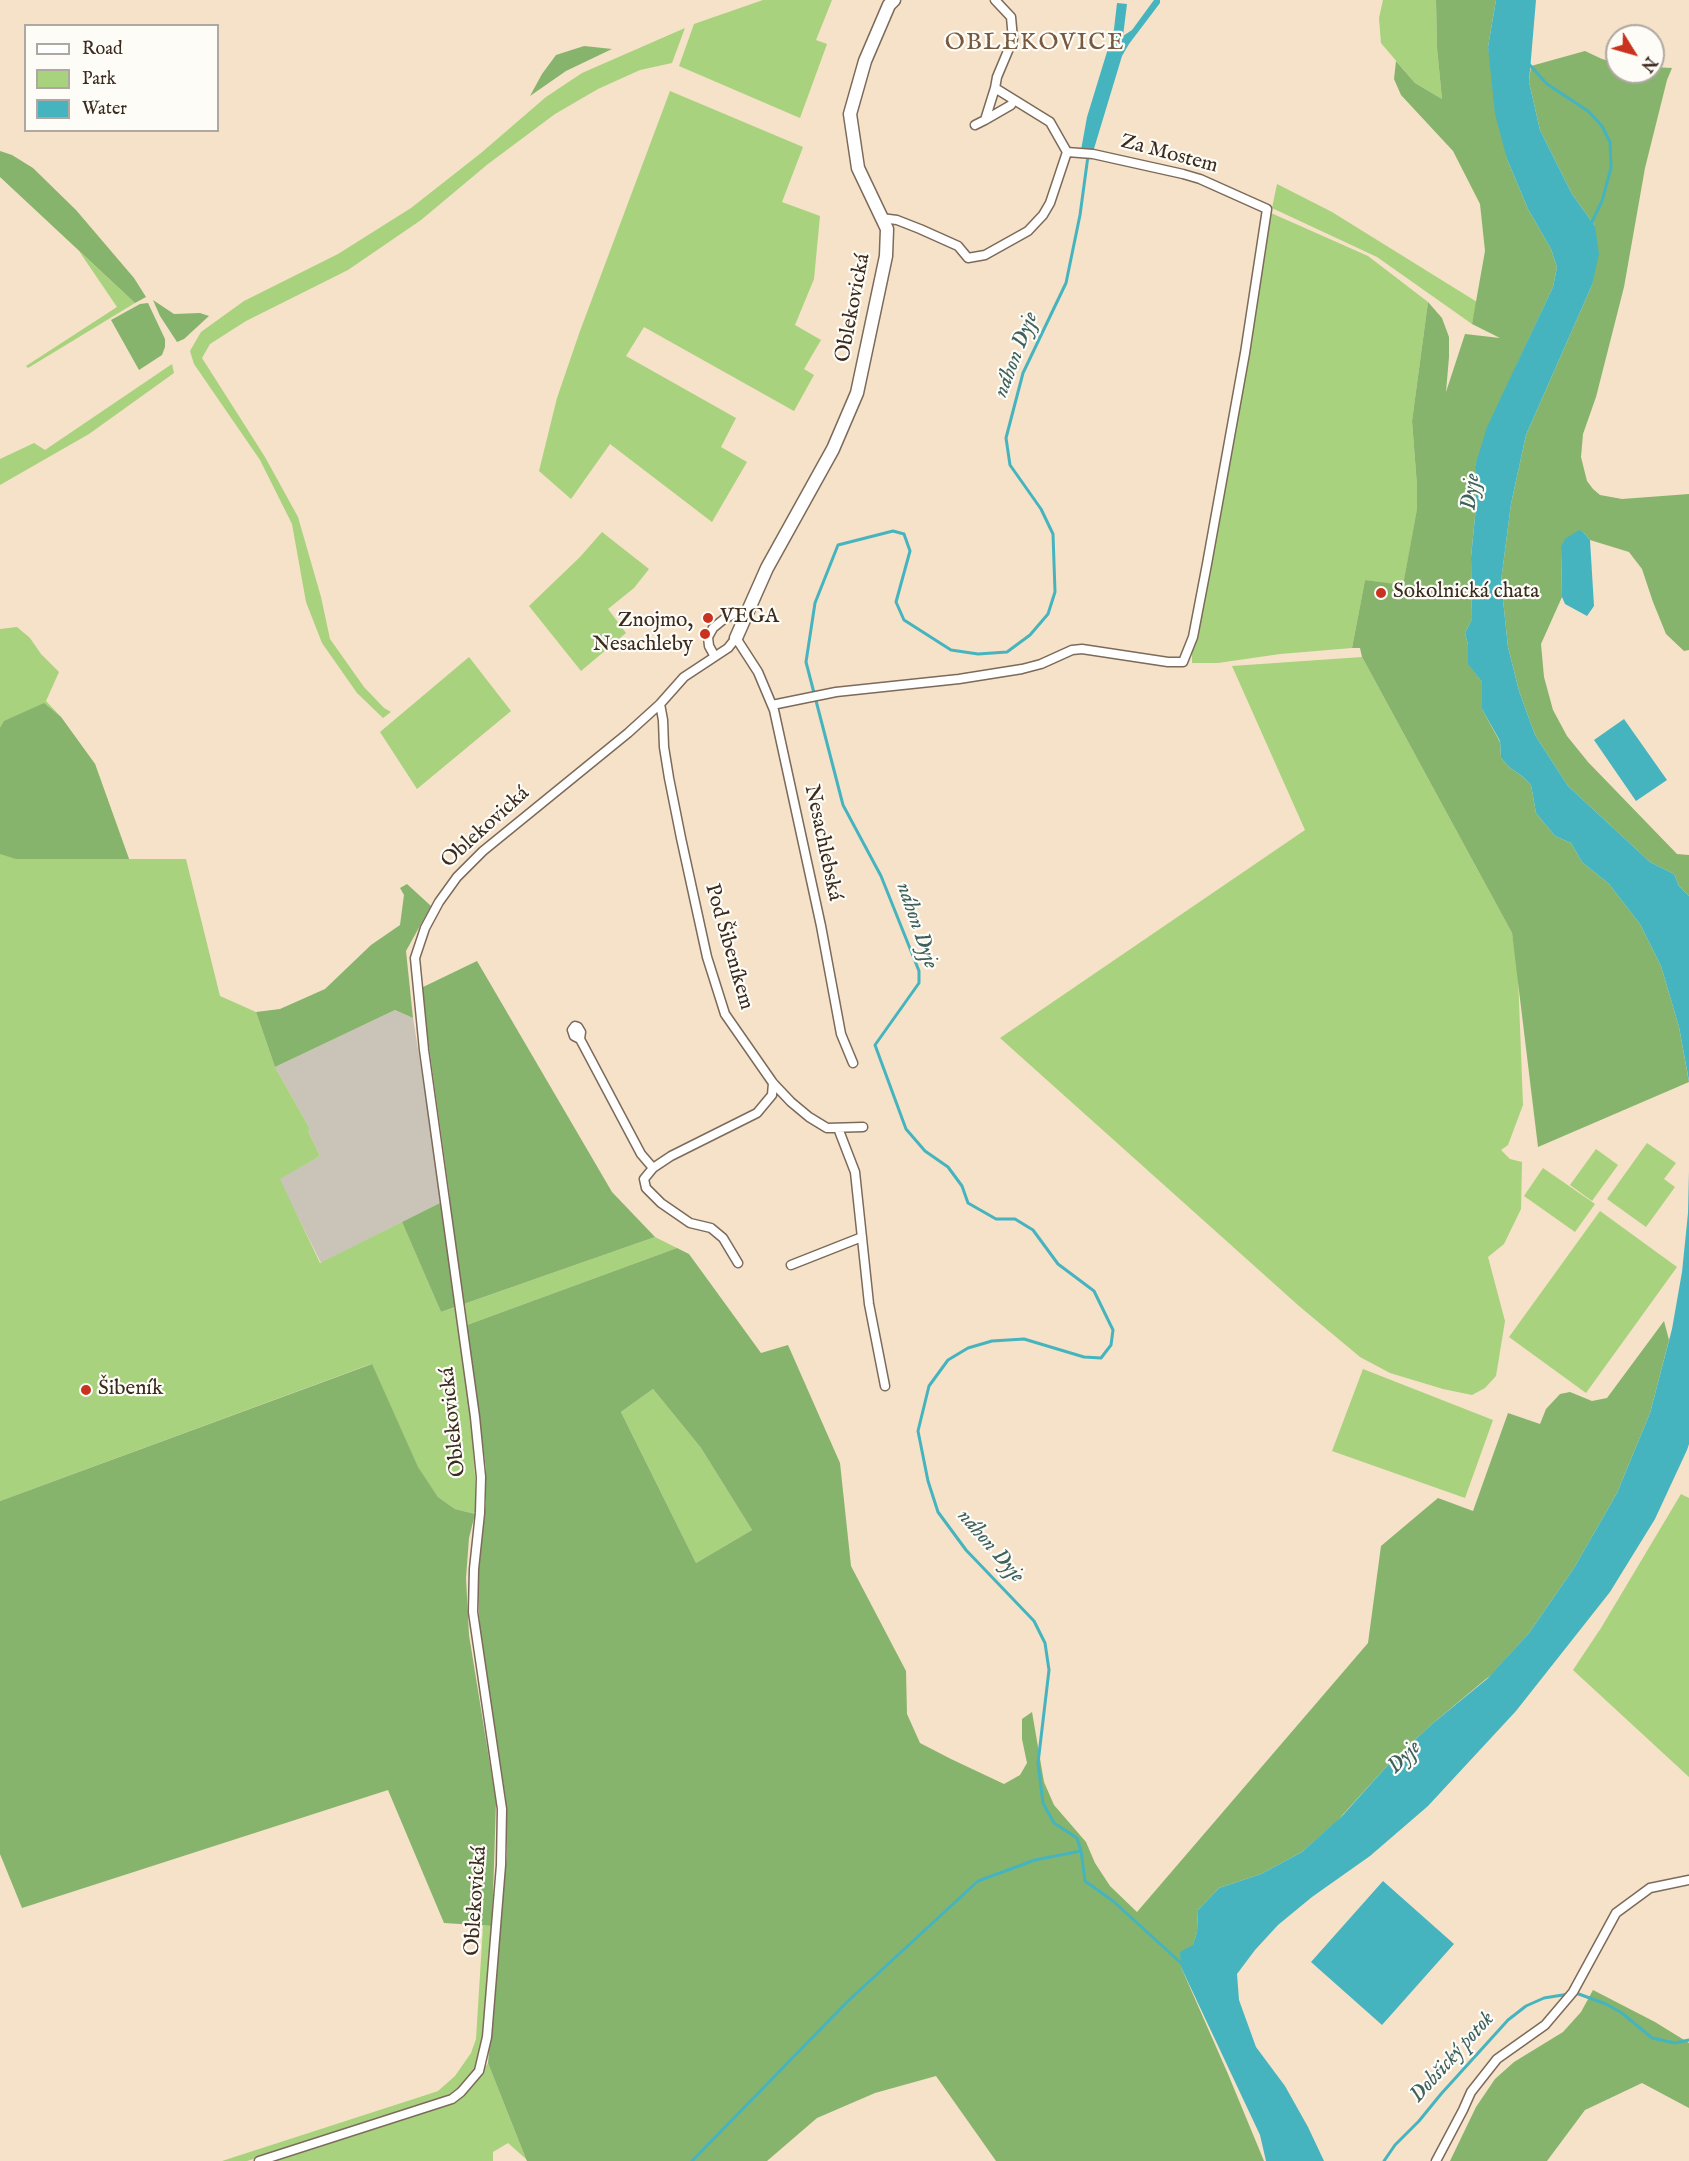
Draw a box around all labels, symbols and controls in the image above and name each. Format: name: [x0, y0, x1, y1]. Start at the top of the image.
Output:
legend: [24, 24, 219, 132]
north arrow: [1605, 24, 1665, 84]
district label: OBLEKOVICE: [945, 30, 1125, 58]
text: Road: [82, 38, 123, 61]
text: N: [1636, 52, 1660, 75]
text: Park: [82, 68, 116, 91]
text: Water: [82, 98, 127, 121]
street label: Za Mostem: [1118, 130, 1220, 180]
street label: Oblekovická: [831, 252, 877, 364]
water label: náhon Dyje: [989, 309, 1045, 401]
water label: Dyje: [1457, 472, 1487, 512]
place label: Sokolnická chata: [1393, 580, 1539, 606]
marker: Sokolnická chata: [1374, 586, 1388, 600]
place label: VEGA: [720, 605, 779, 631]
place label: Znojmo, Nesachleby: [592, 609, 693, 659]
marker: VEGA: [701, 611, 715, 625]
marker: Znojmo, Nesachleby: [698, 627, 712, 641]
street label: Oblekovická: [437, 782, 535, 874]
street label: Nesachlebská: [797, 783, 847, 903]
water label: náhon Dyje: [889, 880, 943, 972]
street label: Pod Šibeníkem: [698, 881, 758, 1013]
street label: Oblekovická: [436, 1366, 472, 1478]
place label: Šibeník: [98, 1377, 163, 1403]
marker: Šibeník: [79, 1383, 93, 1397]
water label: náhon Dyje: [951, 1505, 1029, 1589]
water label: Dyje: [1383, 1736, 1427, 1780]
street label: Oblekovická: [461, 1845, 493, 1957]
water label: Dobšický potok: [1405, 2007, 1501, 2109]

